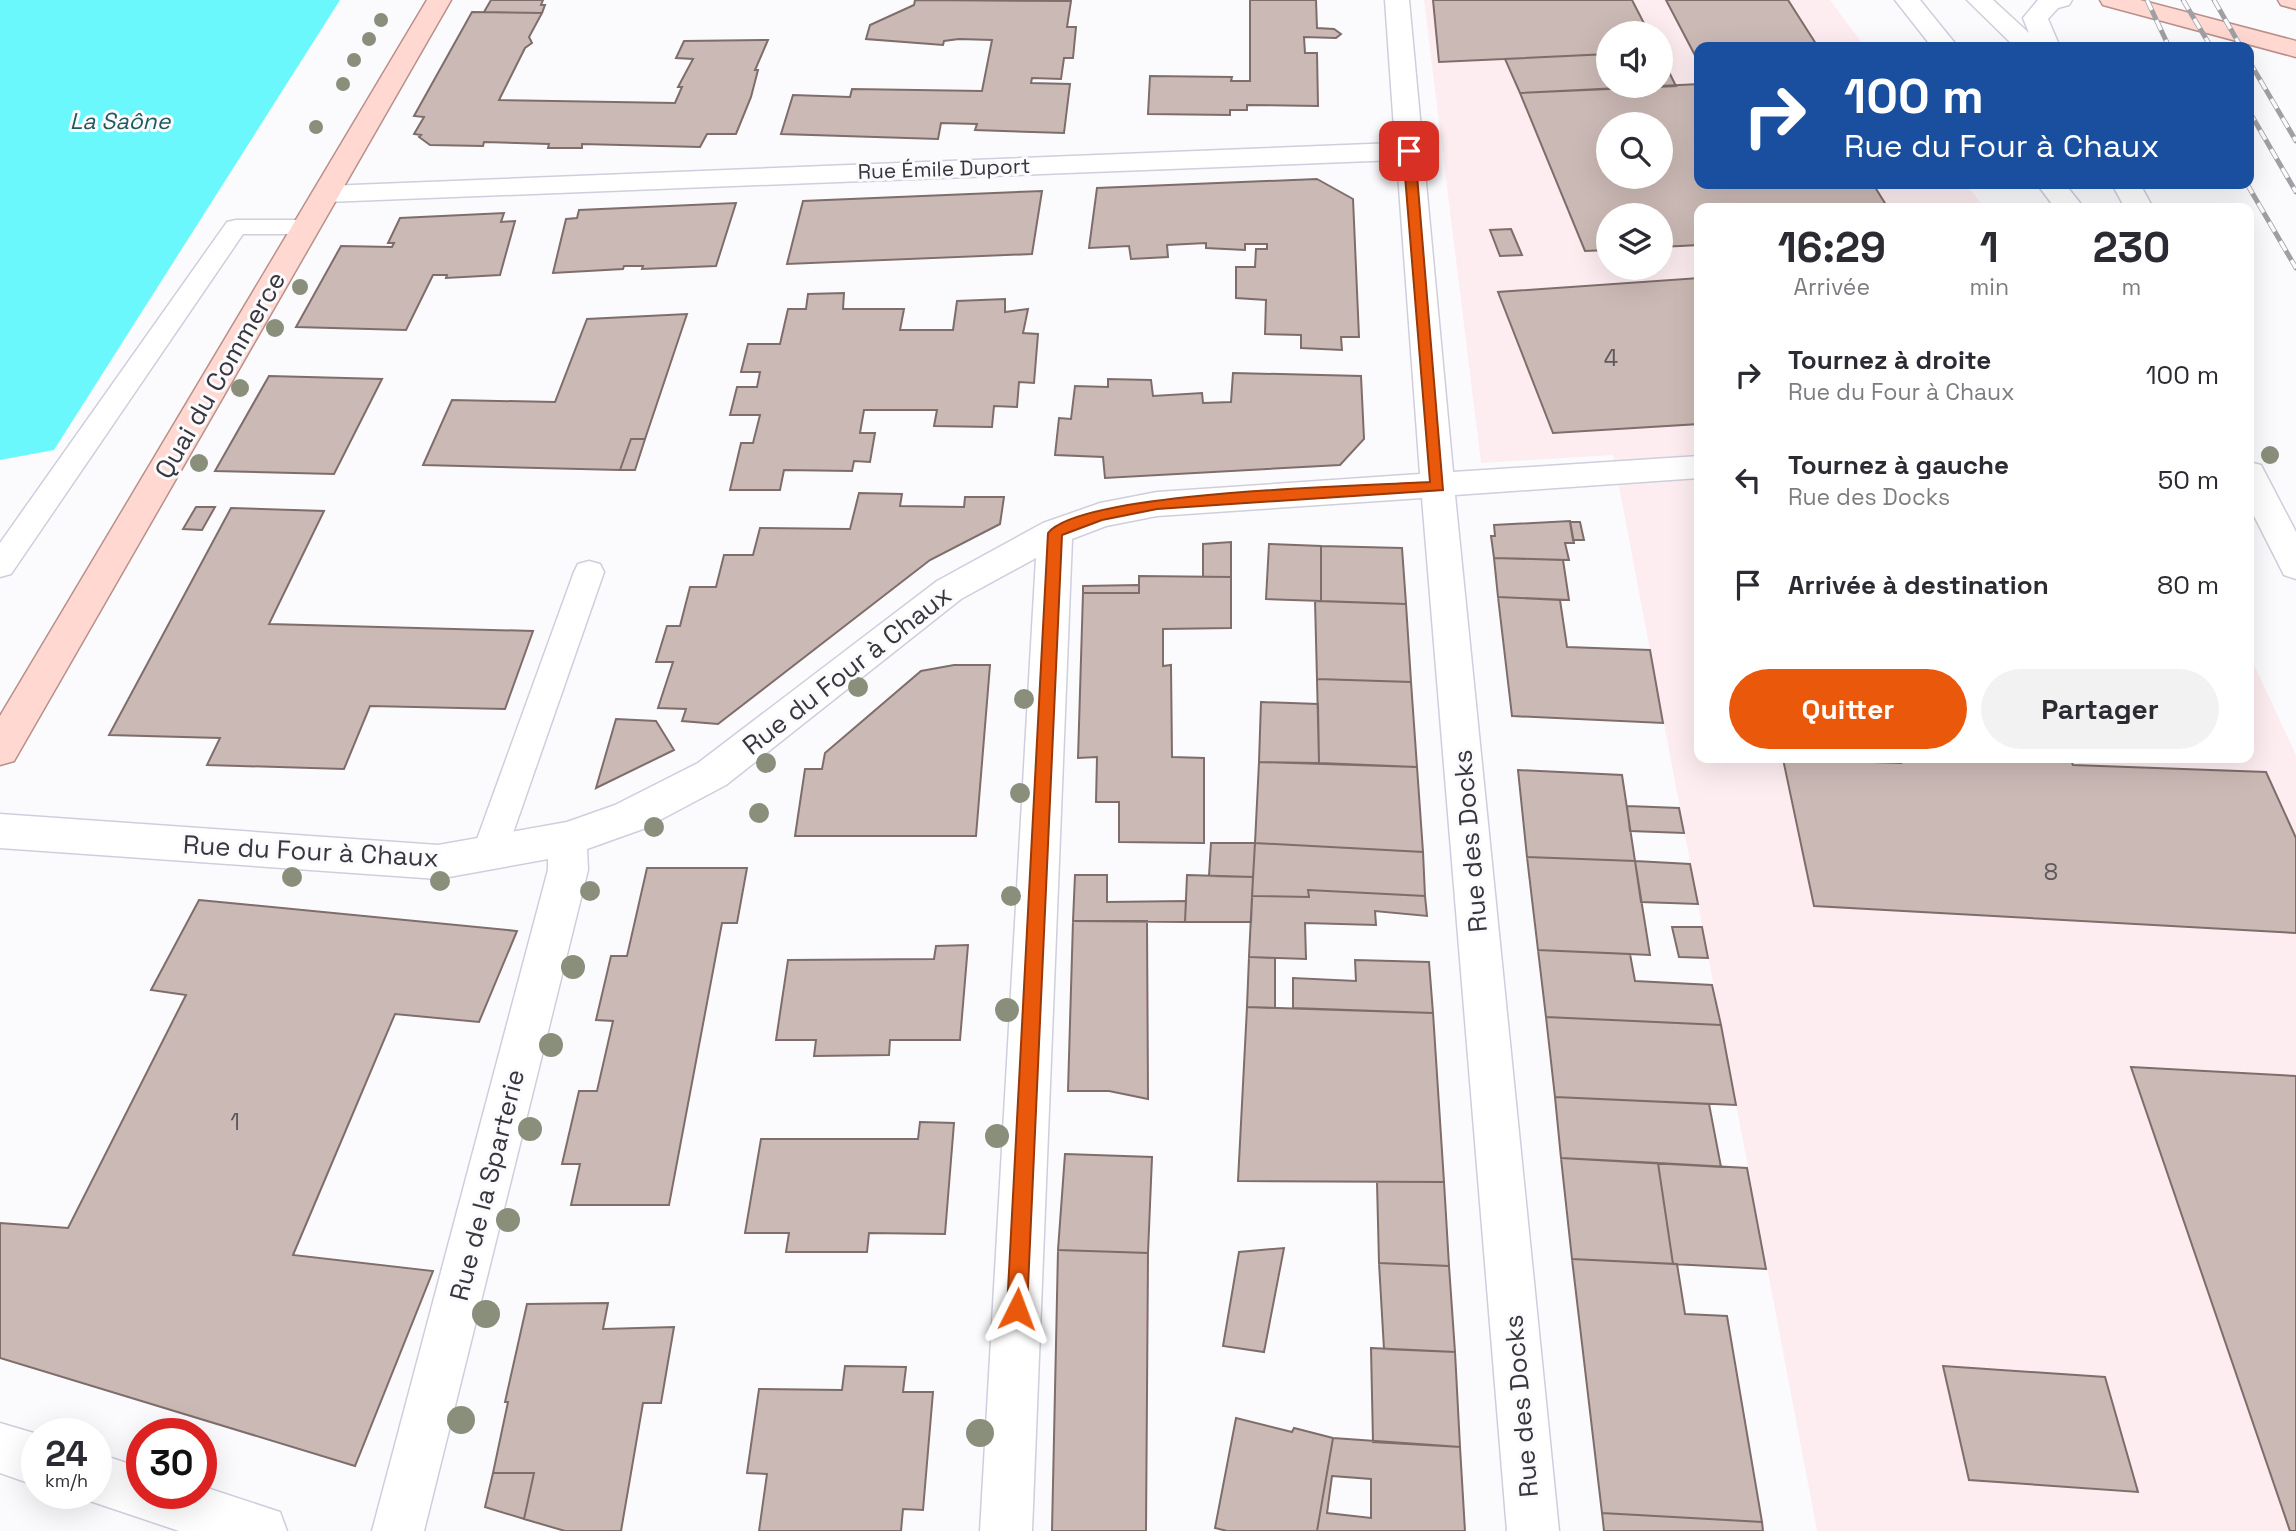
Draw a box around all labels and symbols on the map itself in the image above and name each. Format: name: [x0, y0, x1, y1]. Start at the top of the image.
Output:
water label: La Saône: [70, 106, 172, 136]
pin: [1379, 121, 1439, 181]
street label: Rue Émile Duport: [857, 152, 1031, 185]
street label: Quai du Commerce: [147, 265, 293, 485]
house number: 4: [1604, 343, 1618, 373]
street label: Rue du Four à Chaux: [736, 578, 958, 762]
street label: Rue des Docks: [1445, 748, 1495, 934]
street label: Rue du Four à Chaux: [182, 827, 440, 875]
house number: 8: [2044, 857, 2058, 887]
street label: Rue de la Sparterie: [442, 1066, 532, 1304]
house number: 1: [230, 1107, 240, 1137]
position arrow: [980, 1272, 1054, 1346]
street label: Rue des Docks: [1496, 1313, 1546, 1499]
speed limit sign: 30: [126, 1418, 217, 1509]

